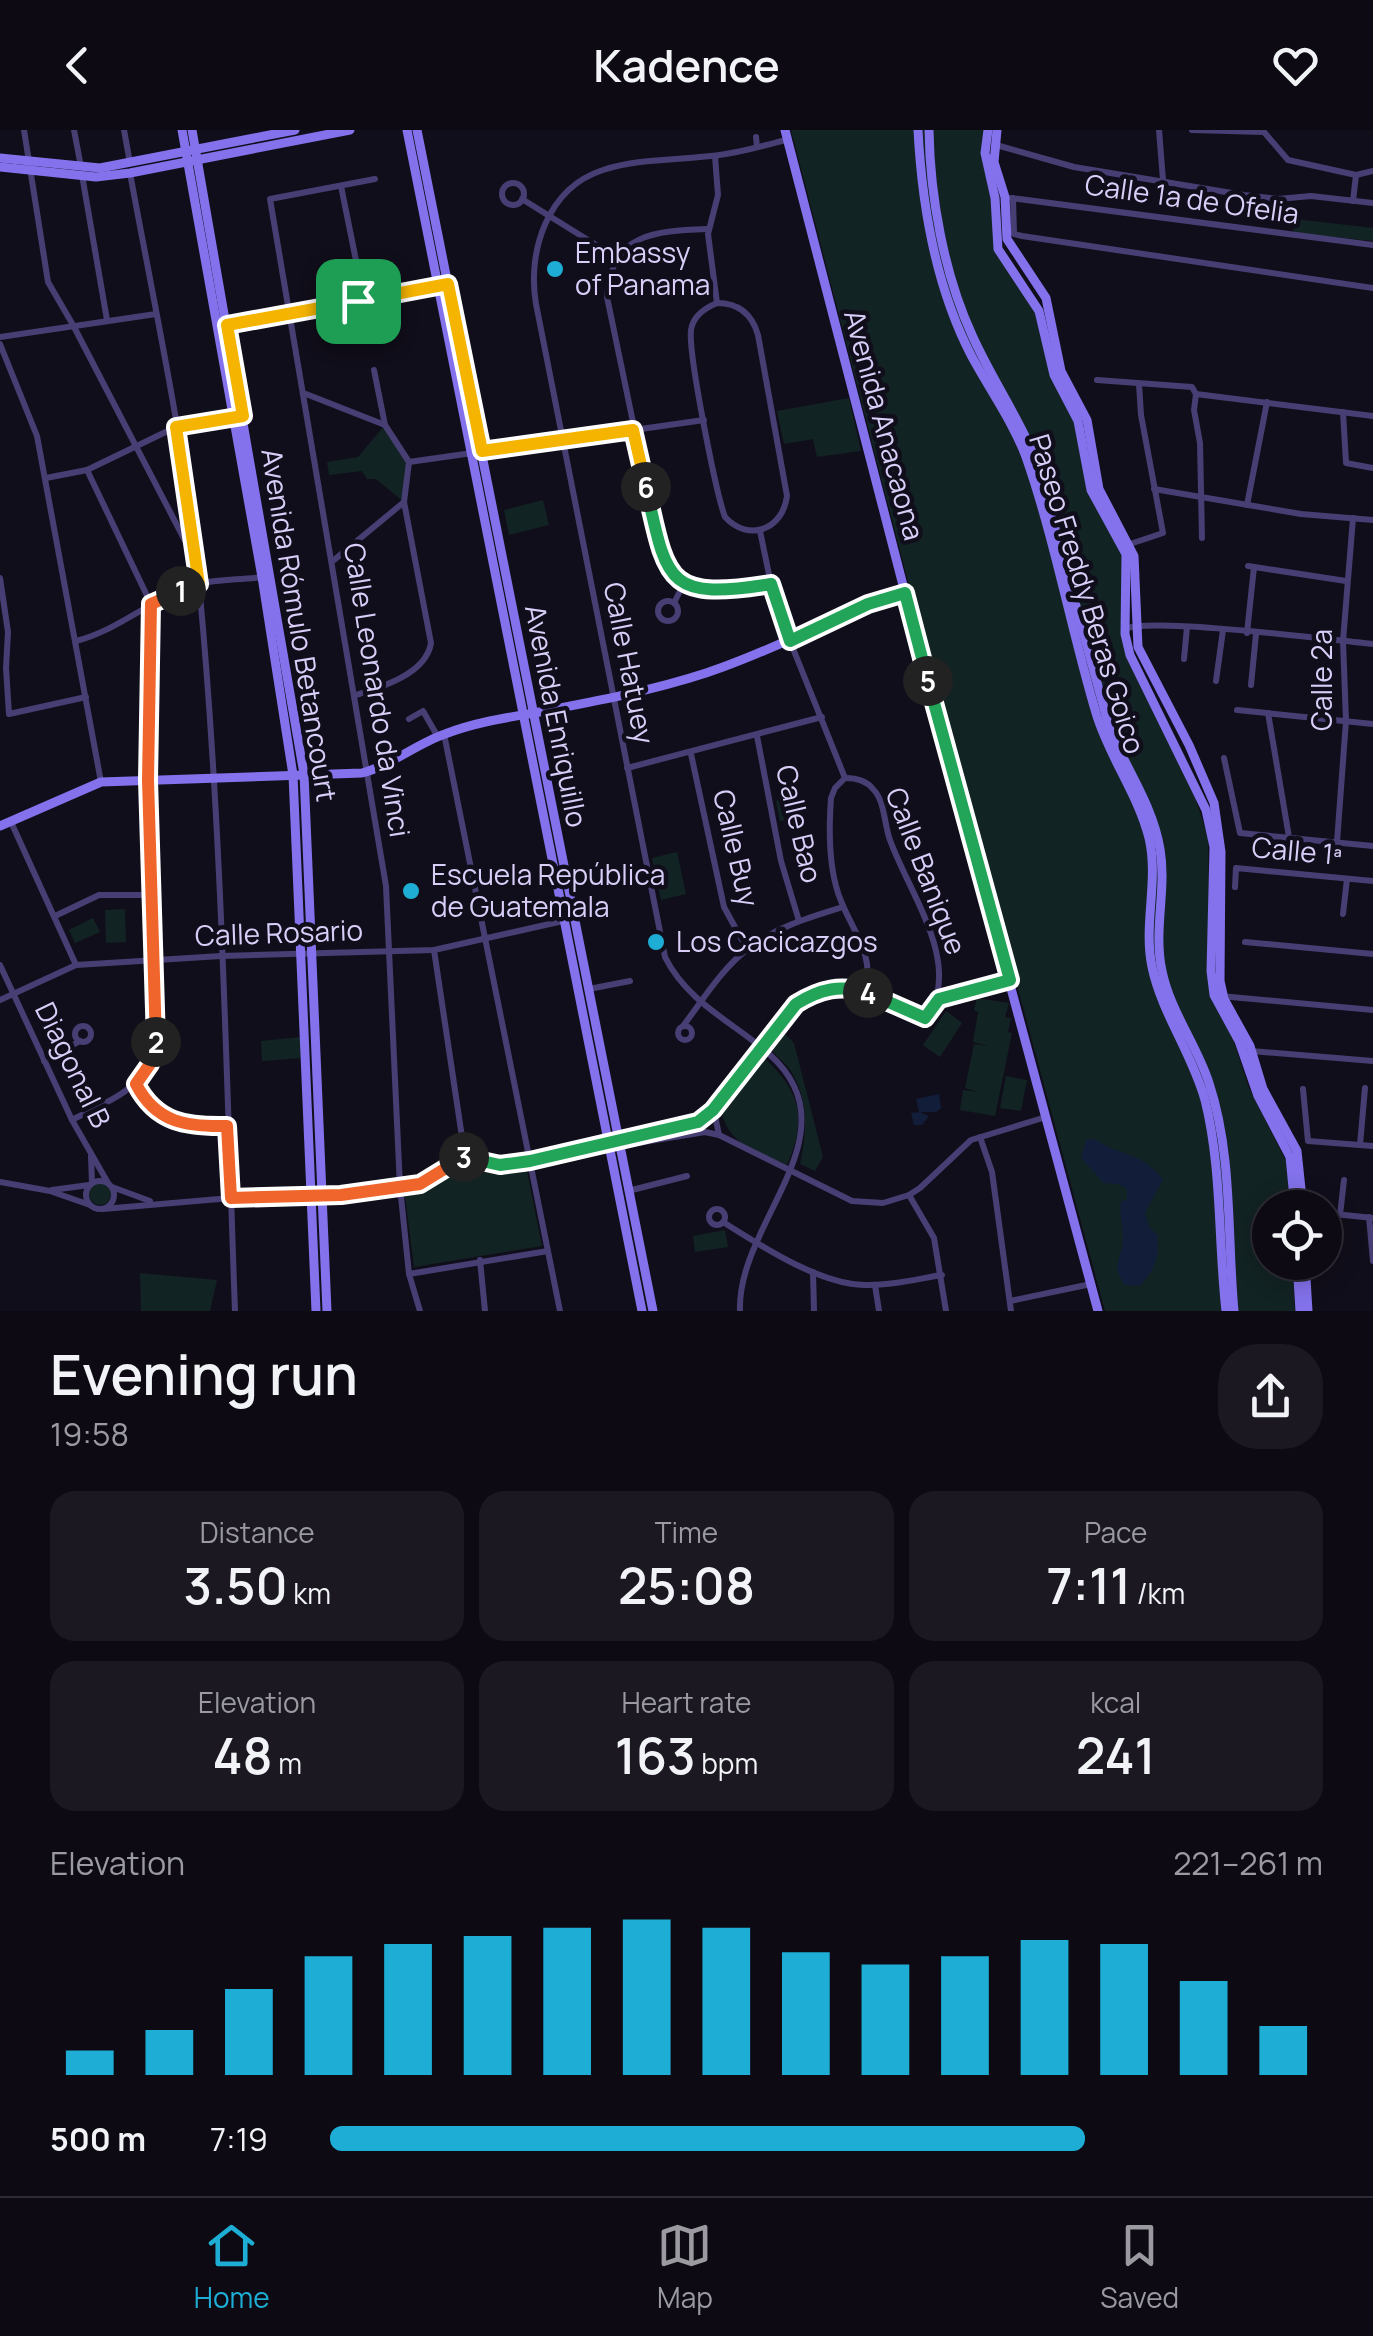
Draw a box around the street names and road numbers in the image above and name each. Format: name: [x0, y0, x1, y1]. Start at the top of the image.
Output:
street label: Calle 1a de Ofelia: [1083, 164, 1302, 232]
street label: Avenida Anacaona: [836, 305, 934, 544]
street label: Paseo Freddy Beras Goico: [1021, 429, 1155, 758]
street label: Avenida Rómulo Betancourt: [253, 446, 347, 804]
street label: Calle Leonardo da Vinci: [336, 540, 420, 840]
street label: Calle Hatuey: [596, 579, 664, 747]
street label: Avenida Enriquillo: [517, 601, 597, 830]
street label: Calle 2a: [1302, 629, 1340, 731]
street label: Calle Bao: [768, 761, 832, 886]
street label: Calle Banique: [878, 782, 976, 960]
street label: Calle Buy: [705, 785, 769, 910]
street label: Calle 1ª: [1250, 827, 1344, 873]
street label: Calle Rosario: [194, 910, 364, 954]
street label: Diagonal B: [27, 995, 121, 1134]

